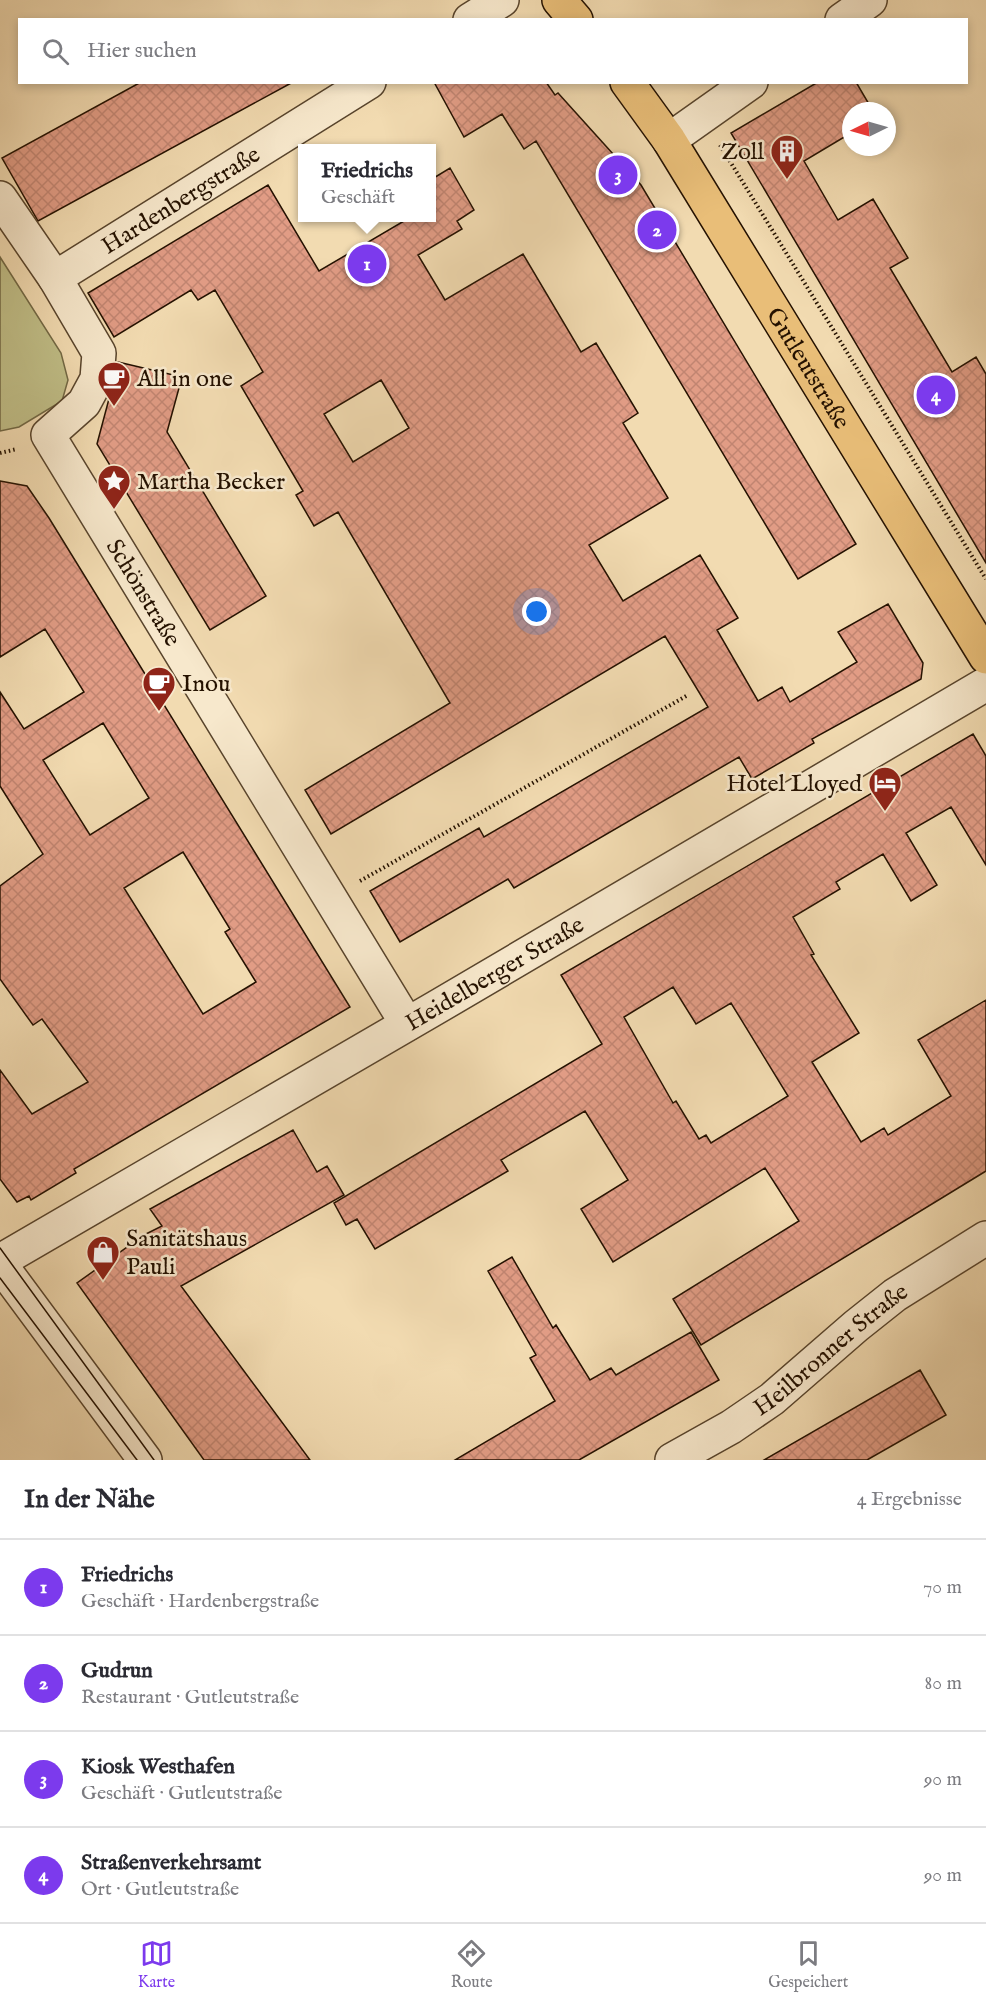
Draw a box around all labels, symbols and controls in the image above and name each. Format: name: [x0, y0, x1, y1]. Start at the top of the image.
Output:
search box: [18, 18, 968, 84]
icon: search: [39, 35, 72, 68]
text: Hier suchen: [87, 37, 197, 65]
north arrow: [842, 102, 896, 156]
building icon: Zoll: [769, 133, 805, 180]
place label: Zoll: [721, 137, 764, 168]
street label: Hardenbergstraße: [96, 140, 266, 262]
popup: [298, 144, 436, 222]
pin: 3: [598, 152, 638, 198]
text: Friedrichs: [321, 157, 413, 185]
text: Geschäft: [321, 185, 395, 210]
pin: 2: [638, 208, 676, 252]
pin: 1: [348, 242, 386, 286]
street label: Gutleutstraße: [758, 302, 857, 435]
cafe icon: All in one: [96, 360, 132, 407]
place label: All in one: [136, 364, 233, 395]
pin: 4: [916, 372, 956, 418]
place icon: Martha Becker: [96, 463, 132, 510]
place label: Martha Becker: [137, 467, 285, 498]
street label: Schönstraße: [98, 534, 187, 653]
your location: [522, 597, 551, 626]
cafe icon: Inou: [141, 665, 177, 712]
place label: Inou: [182, 669, 230, 700]
hotel icon: Hotel Lloyed: [867, 765, 903, 812]
place label: Hotel Lloyed: [726, 769, 862, 800]
street label: Heidelberger Straße: [400, 910, 590, 1039]
place label: Sanitätshaus Pauli: [126, 1224, 247, 1283]
shop icon: Sanitätshaus Pauli: [85, 1234, 121, 1281]
street label: Heilbronner Straße: [748, 1277, 914, 1424]
text: In der Nähe: [24, 1483, 155, 1516]
text: 4 Ergebnisse: [857, 1487, 962, 1512]
text: Friedrichs: [81, 1561, 173, 1589]
text: 1: [40, 1575, 47, 1600]
text: 70 m: [923, 1575, 962, 1600]
text: Geschäft · Hardenbergstraße: [81, 1589, 319, 1614]
text: Gudrun: [81, 1657, 153, 1685]
text: 2: [39, 1671, 48, 1696]
text: 80 m: [925, 1671, 962, 1696]
text: Restaurant · Gutleutstraße: [81, 1685, 299, 1710]
text: Kiosk Westhafen: [81, 1753, 235, 1781]
text: 3: [40, 1767, 47, 1792]
text: 90 m: [924, 1767, 962, 1792]
text: Geschäft · Gutleutstraße: [81, 1781, 283, 1806]
text: Straßenverkehrsamt: [81, 1849, 261, 1877]
text: 4: [39, 1863, 48, 1888]
text: 90 m: [924, 1863, 962, 1888]
text: Ort · Gutleutstraße: [81, 1877, 239, 1902]
tab: Karte: [138, 1937, 175, 1993]
tab: Route: [451, 1937, 493, 1993]
tab: Gespeichert: [768, 1937, 848, 1993]

